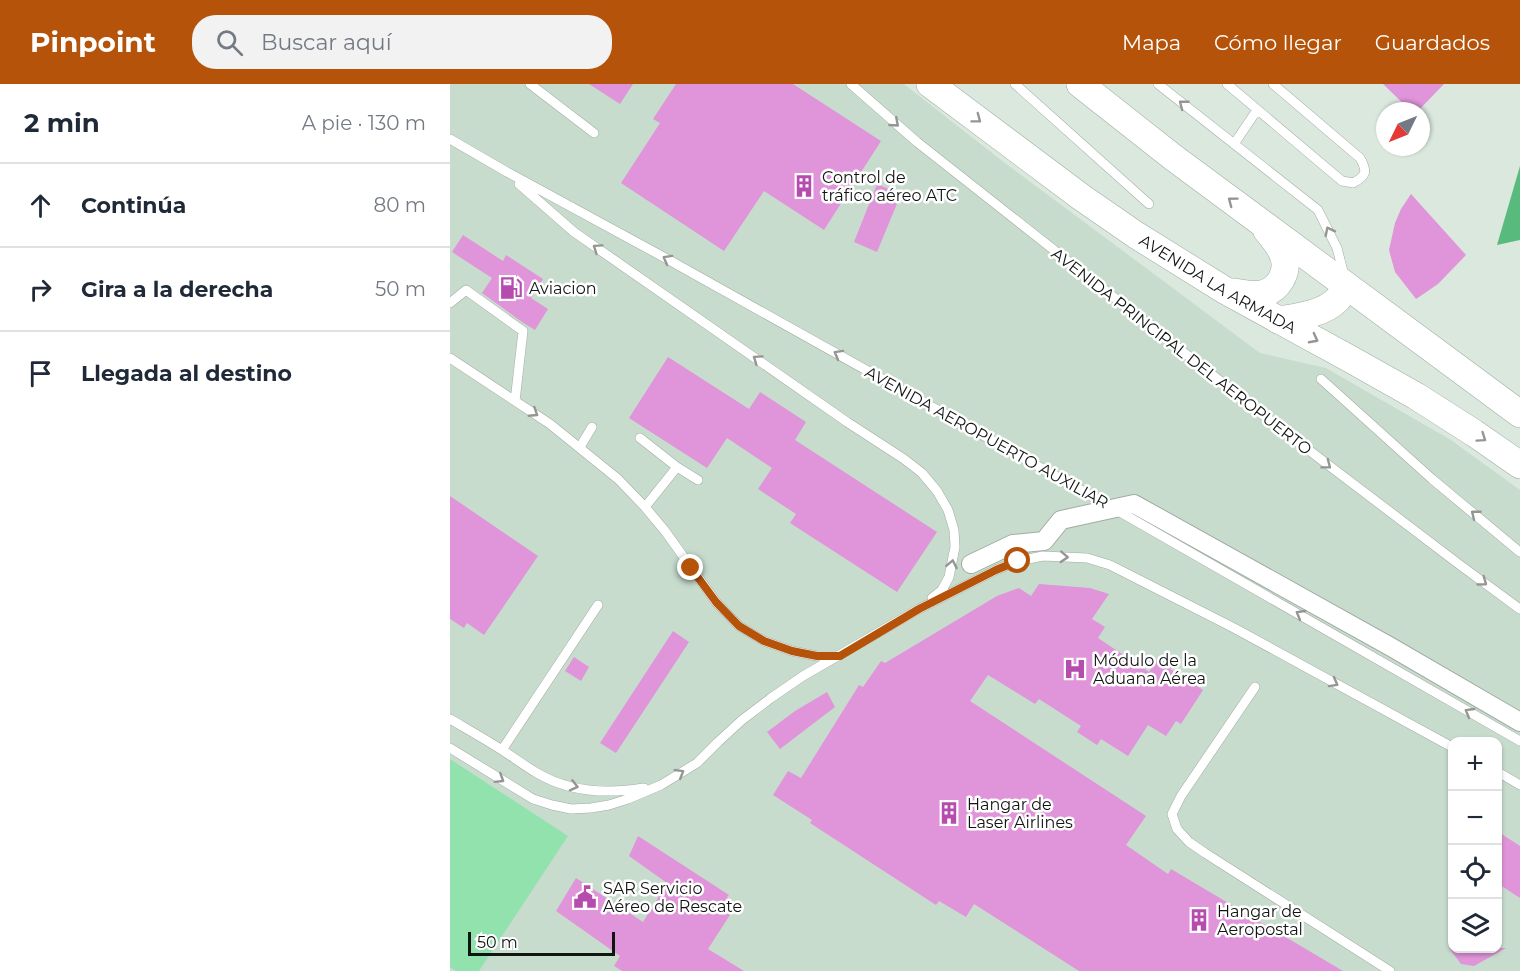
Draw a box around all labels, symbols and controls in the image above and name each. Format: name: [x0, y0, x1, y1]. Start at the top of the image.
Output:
search box: [192, 15, 612, 69]
text: Pinpoint: [30, 25, 156, 59]
icon: search: [213, 26, 246, 59]
text: Buscar aquí: [261, 29, 392, 56]
text: Mapa: [1122, 30, 1181, 55]
text: Cómo llegar: [1214, 30, 1342, 55]
text: Guardados: [1375, 30, 1490, 55]
one-way arrow: [1179, 100, 1190, 111]
north arrow: [1376, 102, 1430, 156]
text: 2 min: [24, 107, 100, 139]
text: A pie · 130 m: [302, 111, 426, 135]
one-way arrow: [970, 112, 981, 123]
one-way arrow: [888, 115, 899, 126]
place label: Control de tráfico aéreo ATC: [822, 168, 957, 205]
building icon: Control de tráfico aéreo ATC: [791, 173, 817, 199]
icon: ahead: [24, 189, 57, 222]
text: Continúa: [81, 192, 186, 219]
text: 80 m: [374, 193, 426, 217]
one-way arrow: [1228, 197, 1239, 208]
one-way arrow: [1325, 227, 1336, 237]
street label: AVENIDA LA ARMADA: [1136, 231, 1300, 338]
one-way arrow: [593, 244, 604, 255]
street label: AVENIDA PRINCIPAL DEL AEROPUERTO: [1048, 244, 1316, 459]
one-way arrow: [663, 255, 674, 266]
icon: right: [24, 273, 57, 306]
fuel station icon: Aviacion: [498, 275, 524, 301]
text: Gira a la derecha: [81, 276, 273, 303]
text: 50 m: [375, 277, 426, 301]
place label: Aviacion: [529, 279, 597, 298]
one-way arrow: [1308, 332, 1318, 343]
one-way arrow: [834, 350, 844, 361]
one-way arrow: [753, 355, 764, 366]
icon: arrive: [24, 357, 57, 390]
text: Llegada al destino: [81, 360, 292, 387]
street label: AVENIDA AEROPUERTO AUXILIAR: [862, 362, 1112, 512]
one-way arrow: [528, 406, 538, 418]
one-way arrow: [1475, 431, 1486, 442]
one-way arrow: [1321, 457, 1332, 468]
one-way arrow: [1471, 511, 1482, 522]
route start: [1004, 547, 1030, 573]
one-way arrow: [1059, 551, 1068, 564]
route end: [677, 554, 703, 580]
one-way arrow: [945, 559, 958, 569]
one-way arrow: [1476, 575, 1487, 586]
one-way arrow: [1296, 610, 1307, 622]
place label: Módulo de la Aduana Aérea: [1093, 651, 1206, 688]
hospital icon: Módulo de la Aduana Aérea: [1062, 656, 1088, 682]
one-way arrow: [1328, 676, 1338, 687]
one-way arrow: [1465, 708, 1475, 719]
map controls: [1448, 737, 1502, 953]
button: +: [1448, 737, 1502, 791]
one-way arrow: [674, 769, 684, 781]
one-way arrow: [494, 771, 504, 783]
one-way arrow: [569, 779, 579, 792]
button: −: [1448, 791, 1502, 845]
place label: Hangar de Laser Airlines: [967, 795, 1073, 832]
building icon: Hangar de Laser Airlines: [936, 800, 962, 826]
button: locate: [1448, 845, 1502, 899]
place label: SAR Servicio Aéreo de Rescate: [603, 879, 742, 916]
public building icon: SAR Servicio Aéreo de Rescate: [572, 884, 598, 910]
button: layers: [1448, 899, 1502, 953]
place label: Hangar de Aeropostal: [1217, 902, 1303, 939]
building icon: Hangar de Aeropostal: [1186, 907, 1212, 933]
scale bar: [468, 929, 615, 956]
text: 50 m: [477, 933, 518, 952]

